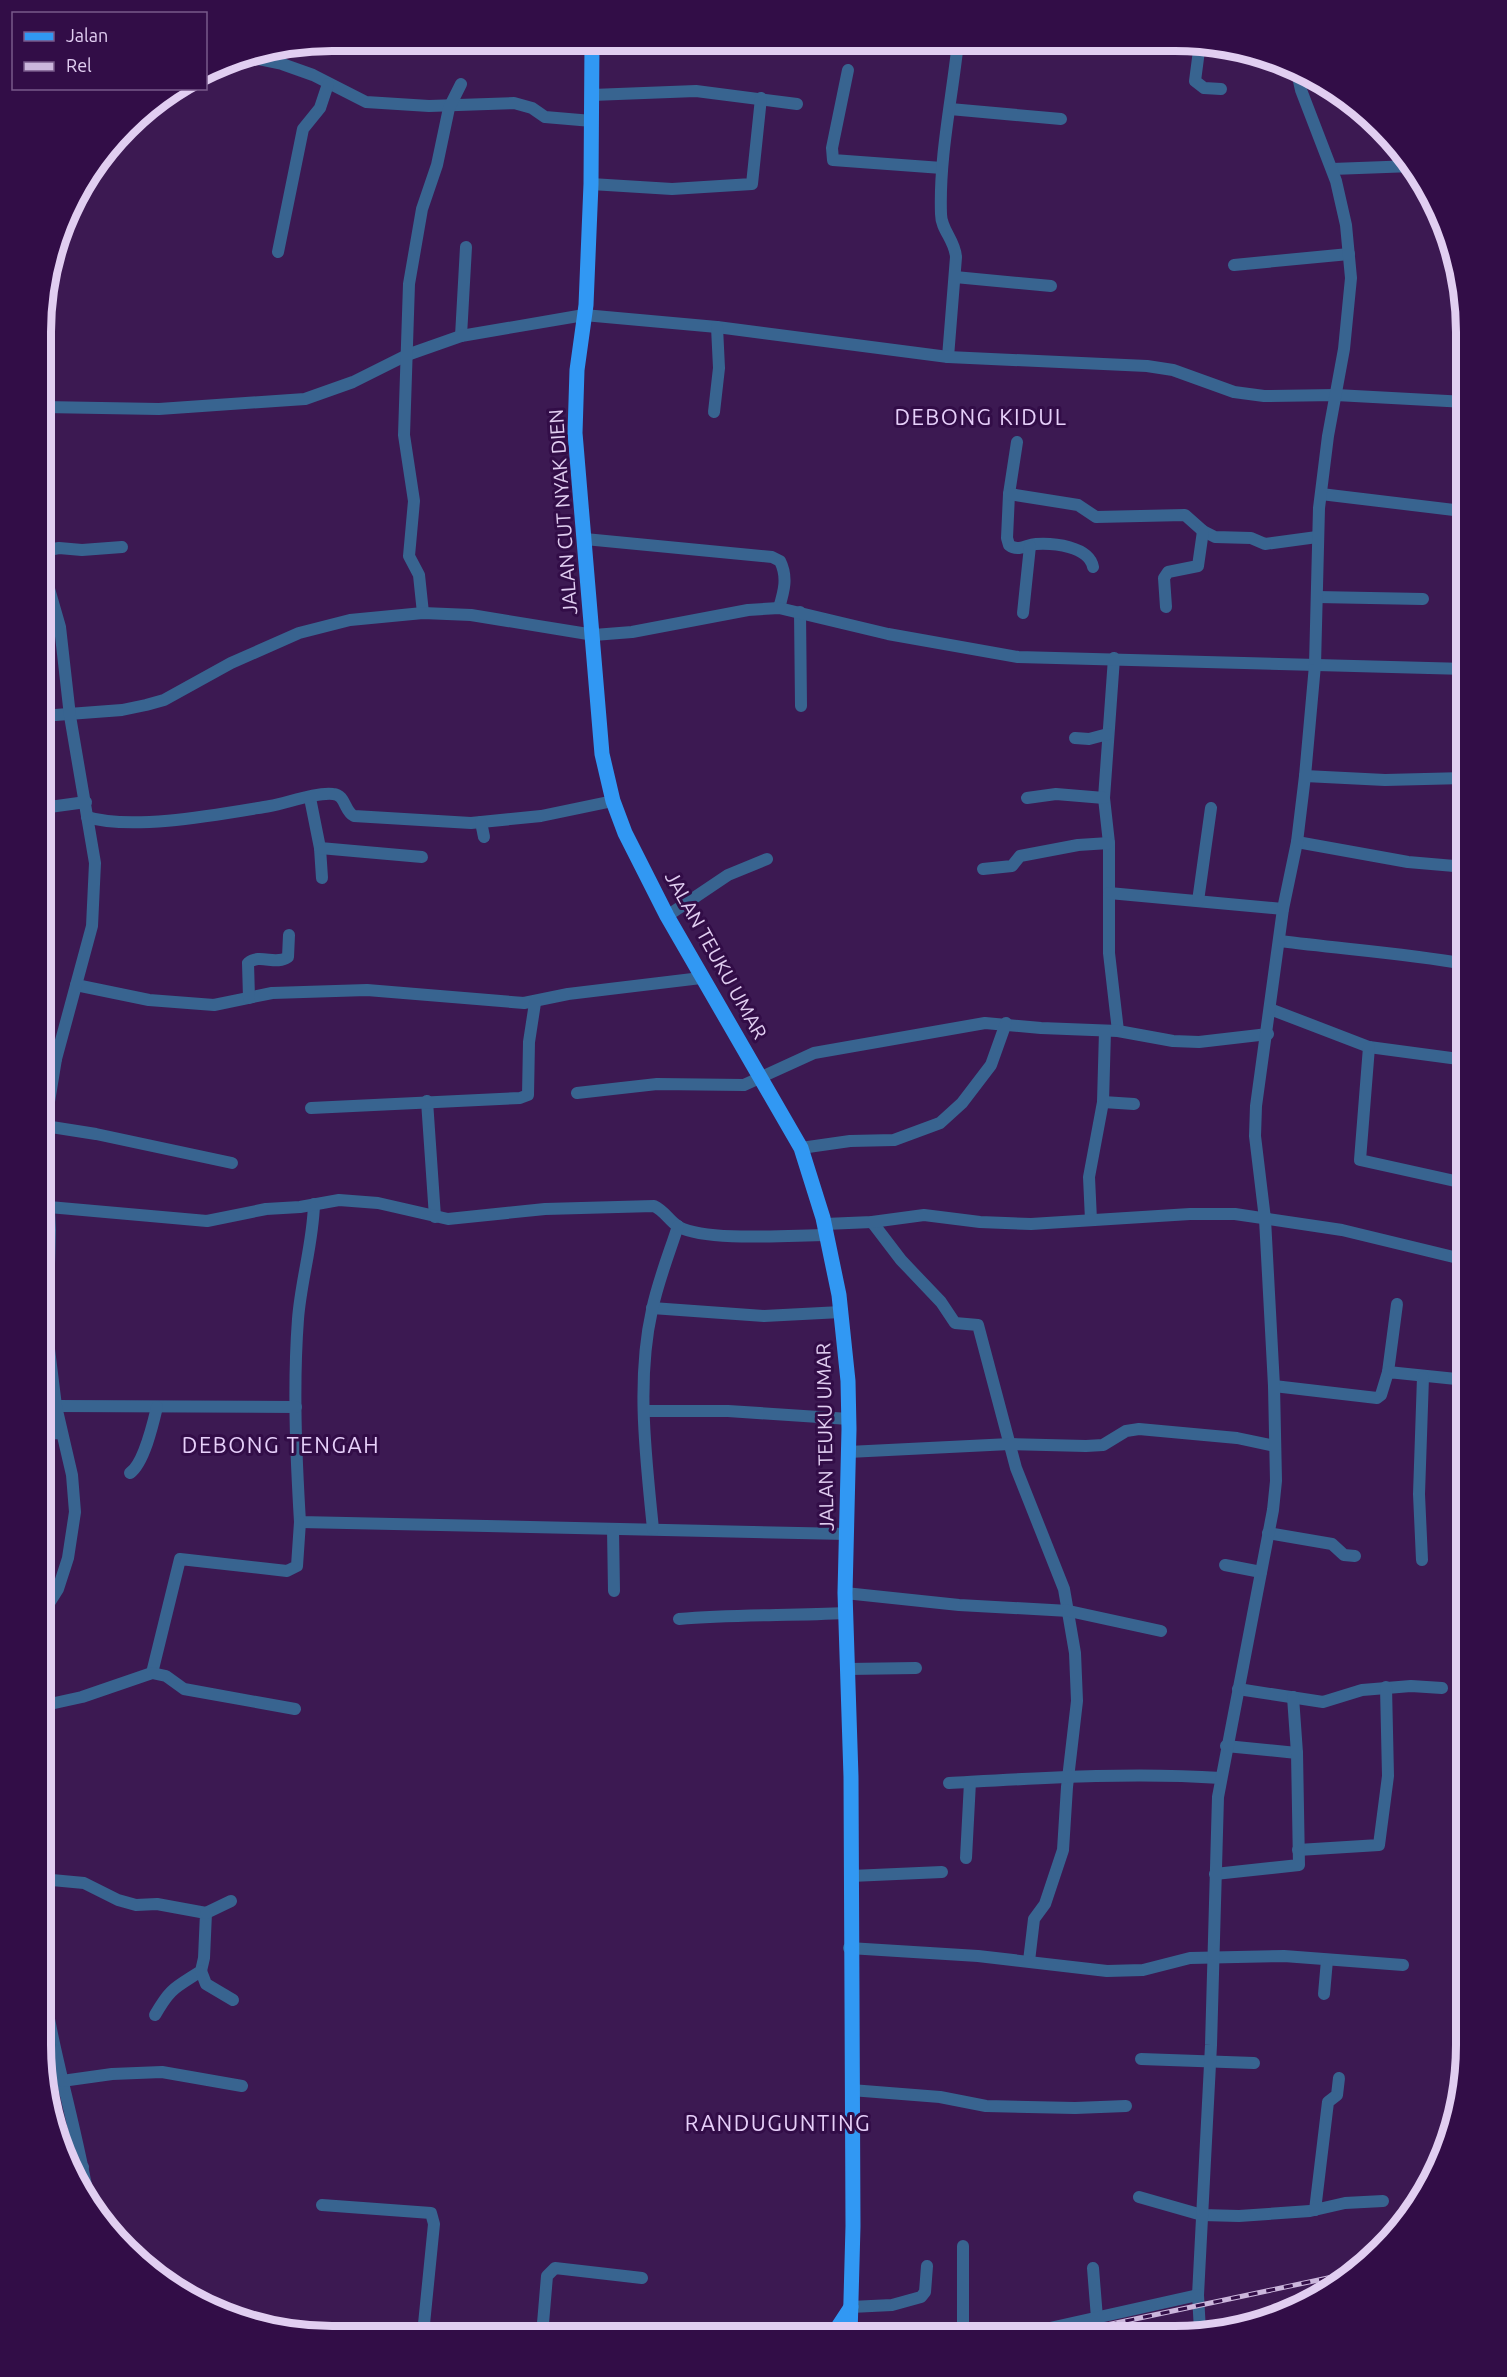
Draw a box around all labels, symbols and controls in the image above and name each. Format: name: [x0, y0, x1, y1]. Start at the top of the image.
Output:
legend: [12, 12, 207, 90]
text: Jalan: [66, 25, 108, 45]
text: Rel: [66, 55, 92, 75]
district label: DEBONG KIDUL: [894, 404, 1068, 429]
street label: JALAN CUT NYAK DIEN: [544, 408, 581, 616]
street label: JALAN TEUKU UMAR: [661, 867, 772, 1043]
street label: JALAN TEUKU UMAR: [811, 1343, 838, 1531]
district label: DEBONG TENGAH: [182, 1432, 380, 1457]
district label: RANDUGUNTING: [685, 2110, 871, 2135]

